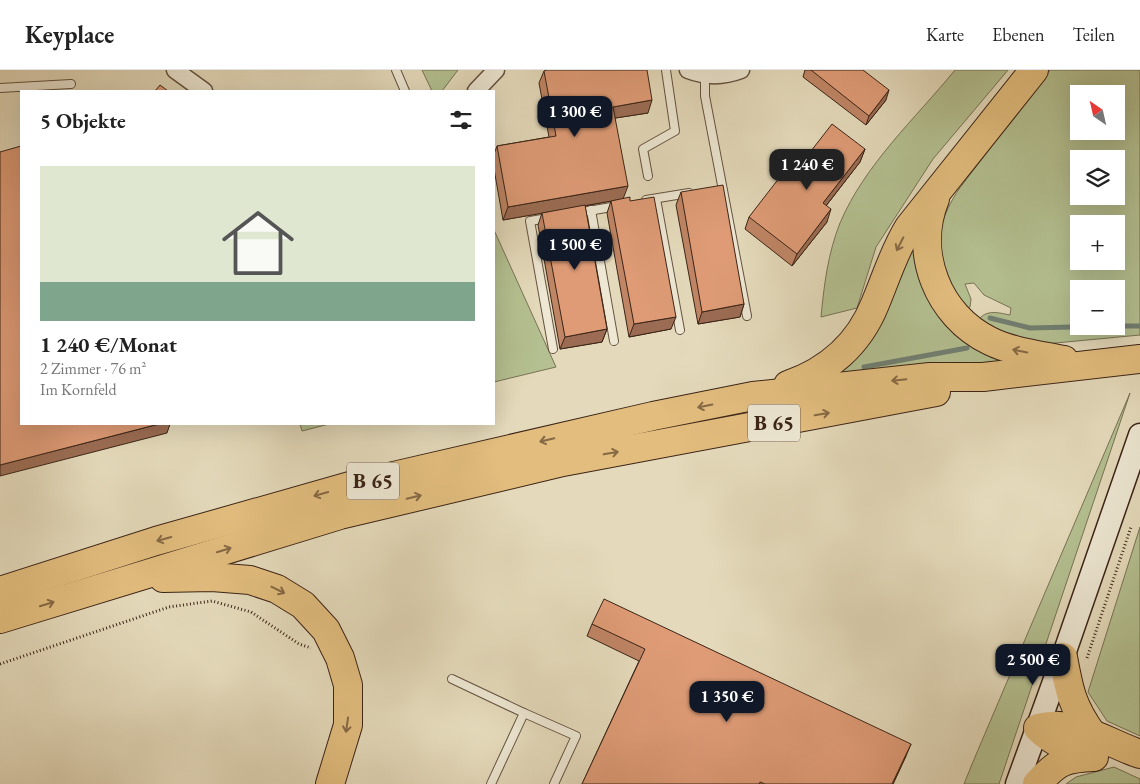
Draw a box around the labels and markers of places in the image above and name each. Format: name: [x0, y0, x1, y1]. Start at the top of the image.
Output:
pin: 1 300 €: [529, 96, 621, 138]
pin: 1 240 €: [761, 148, 853, 191]
pin: 1 500 €: [529, 228, 621, 271]
pin: 2 500 €: [987, 644, 1079, 686]
pin: 1 350 €: [681, 680, 773, 723]

